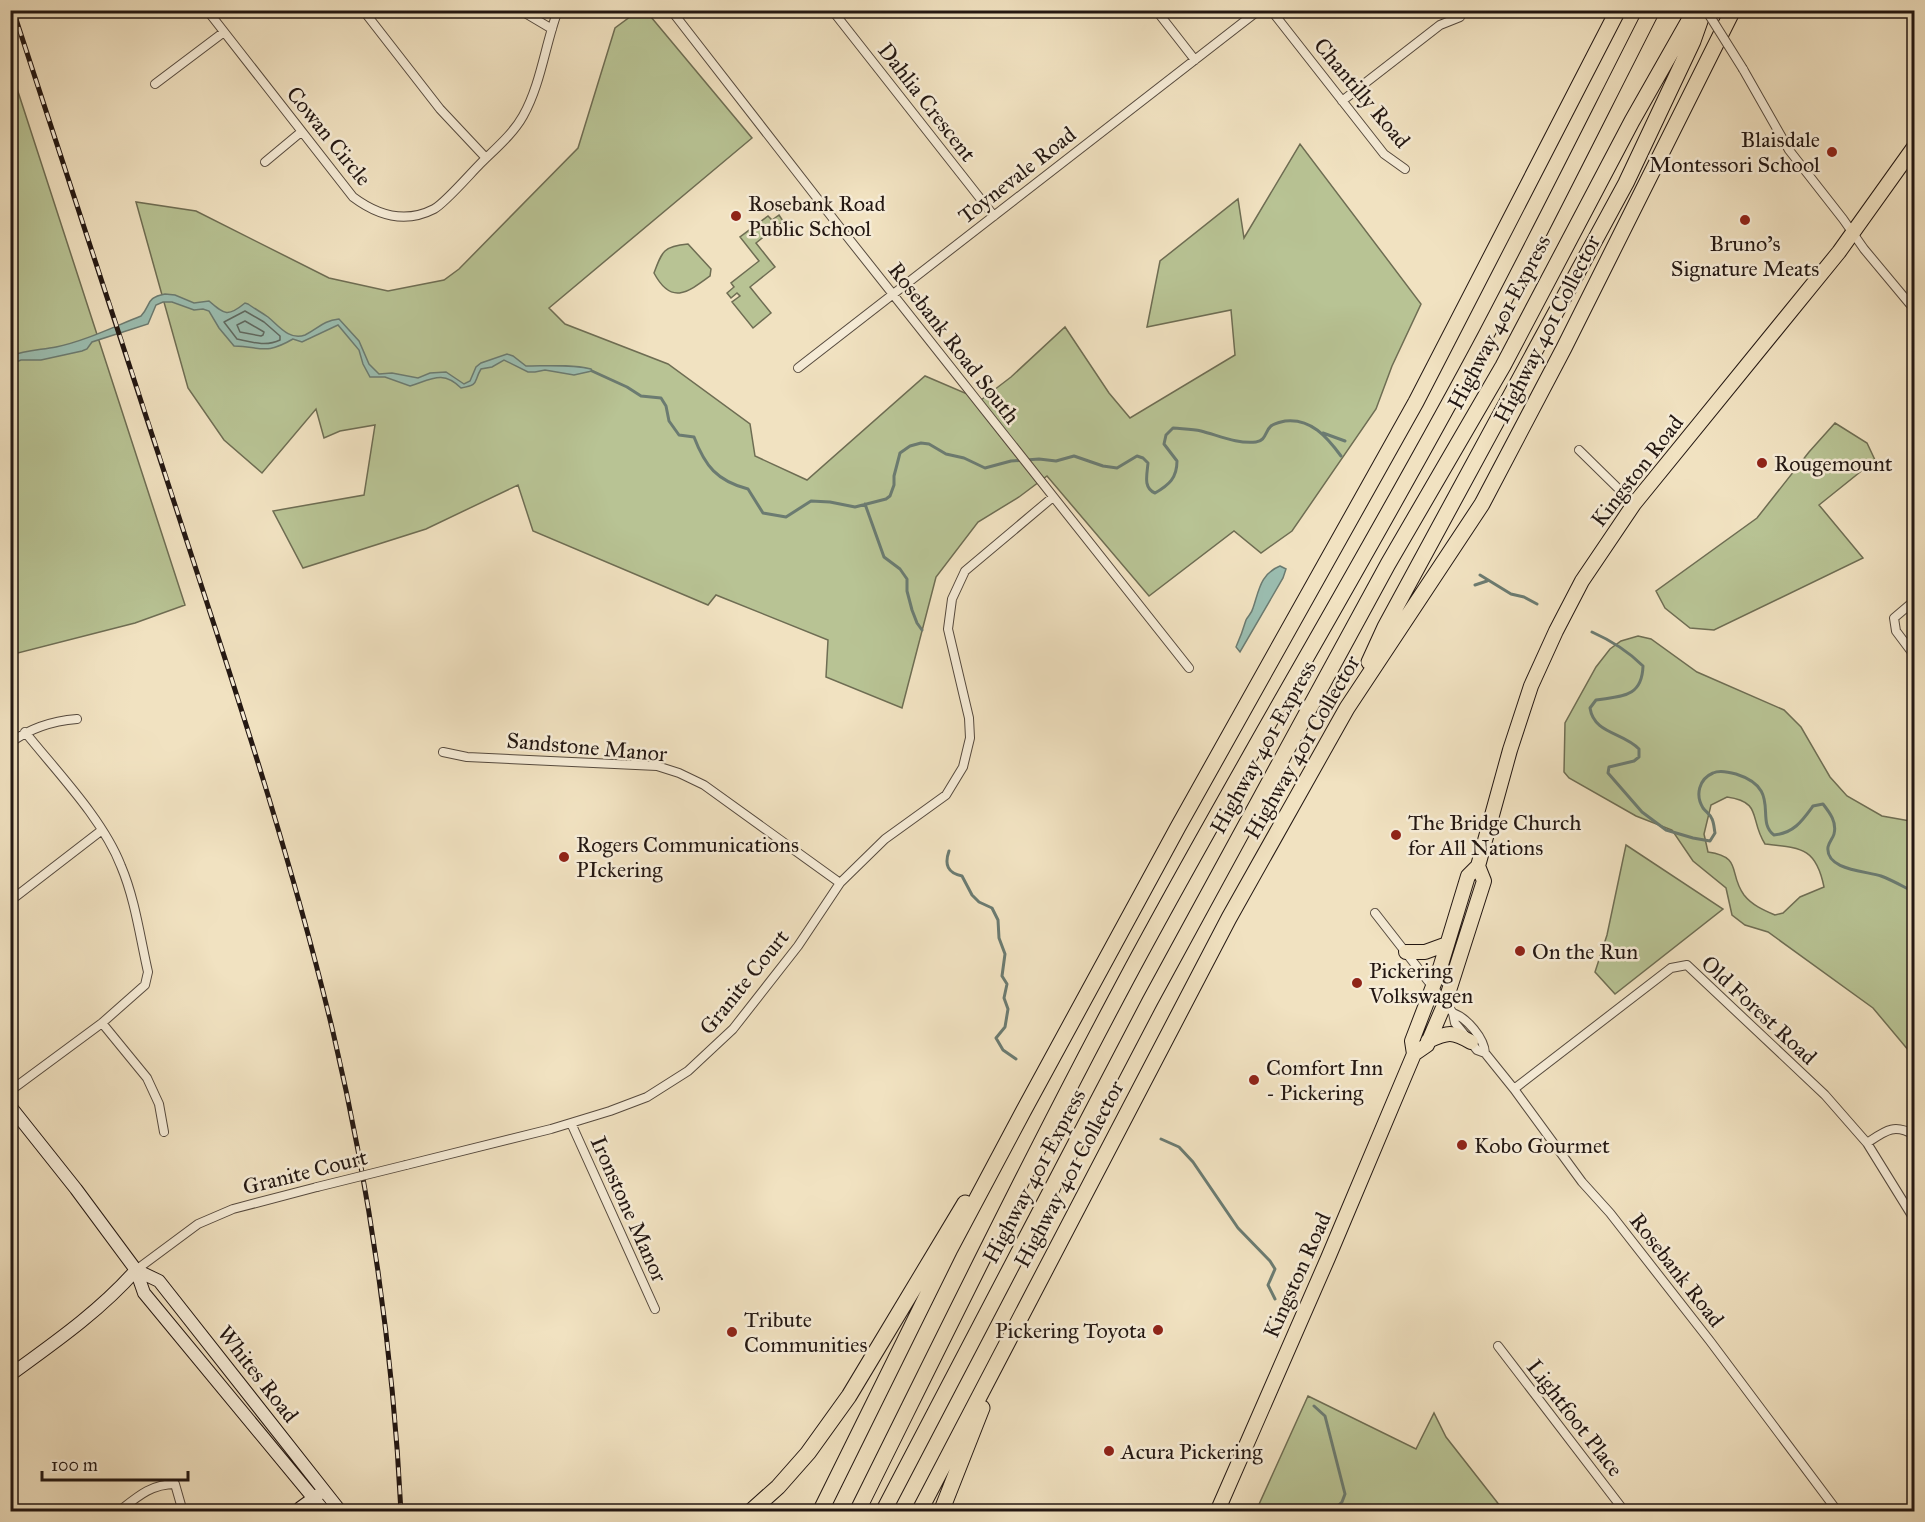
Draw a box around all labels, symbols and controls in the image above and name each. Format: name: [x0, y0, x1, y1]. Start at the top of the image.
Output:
street label: Chantilly Road: [1308, 32, 1416, 154]
street label: Dahlia Crescent: [872, 37, 982, 167]
street label: Cowan Circle: [281, 81, 377, 191]
street label: Toynevale Road: [953, 121, 1081, 229]
place label: Blaisdale Montessori School: [1649, 126, 1820, 178]
marker: Blaisdale Montessori School: [1825, 145, 1839, 159]
place label: Rosebank Road Public School: [748, 190, 885, 242]
marker: Rosebank Road Public School: [729, 209, 743, 223]
marker: Bruno's Signature Meats: [1738, 213, 1752, 227]
street label: Highway 401 Express: [1442, 230, 1556, 414]
street label: Highway 401 Collector: [1488, 230, 1607, 428]
place label: Bruno's Signature Meats: [1671, 230, 1819, 282]
street label: Rosebank Road South: [882, 257, 1026, 429]
street label: Kingston Road: [1585, 410, 1689, 532]
place label: Rougemount: [1774, 450, 1893, 477]
marker: Rougemount: [1755, 456, 1769, 470]
street label: Highway 401 Collector: [1238, 650, 1366, 844]
street label: Highway 401 Express: [1204, 656, 1322, 838]
street label: Sandstone Manor: [506, 727, 669, 768]
place label: The Bridge Church for All Nations: [1408, 809, 1582, 861]
marker: The Bridge Church for All Nations: [1389, 828, 1403, 842]
place label: Rogers Communications PIckering: [576, 831, 799, 883]
marker: Rogers Communications PIckering: [557, 850, 571, 864]
street label: Granite Court: [693, 924, 795, 1040]
place label: On the Run: [1532, 938, 1638, 965]
marker: On the Run: [1513, 944, 1527, 958]
street label: Old Forest Road: [1696, 950, 1822, 1070]
place label: Pickering Volkswagen: [1368, 957, 1473, 1009]
marker: Pickering Volkswagen: [1350, 976, 1364, 990]
place label: Comfort Inn - Pickering: [1266, 1054, 1383, 1106]
marker: Comfort Inn - Pickering: [1247, 1073, 1261, 1087]
street label: Highway 401 Collector: [1008, 1075, 1130, 1272]
street label: Highway 401 Express: [977, 1084, 1091, 1268]
street label: Ironstone Manor: [585, 1132, 674, 1287]
place label: Kobo Gourmet: [1474, 1132, 1610, 1159]
marker: Kobo Gourmet: [1455, 1138, 1469, 1152]
street label: Granite Court: [240, 1143, 370, 1200]
street label: Kingston Road: [1257, 1208, 1337, 1342]
street label: Rosebank Road: [1624, 1208, 1730, 1332]
place label: Tribute Communities: [744, 1306, 868, 1358]
place label: Pickering Toyota: [995, 1317, 1147, 1344]
street label: Whites Road: [212, 1320, 304, 1428]
marker: Pickering Toyota: [1151, 1323, 1165, 1337]
marker: Tribute Communities: [725, 1325, 739, 1339]
street label: Lightfoot Place: [1521, 1354, 1629, 1482]
place label: Acura Pickering: [1120, 1438, 1263, 1465]
scale bar: [42, 1444, 188, 1482]
marker: Acura Pickering: [1102, 1444, 1116, 1458]
text: 100 m: [51, 1454, 98, 1476]

